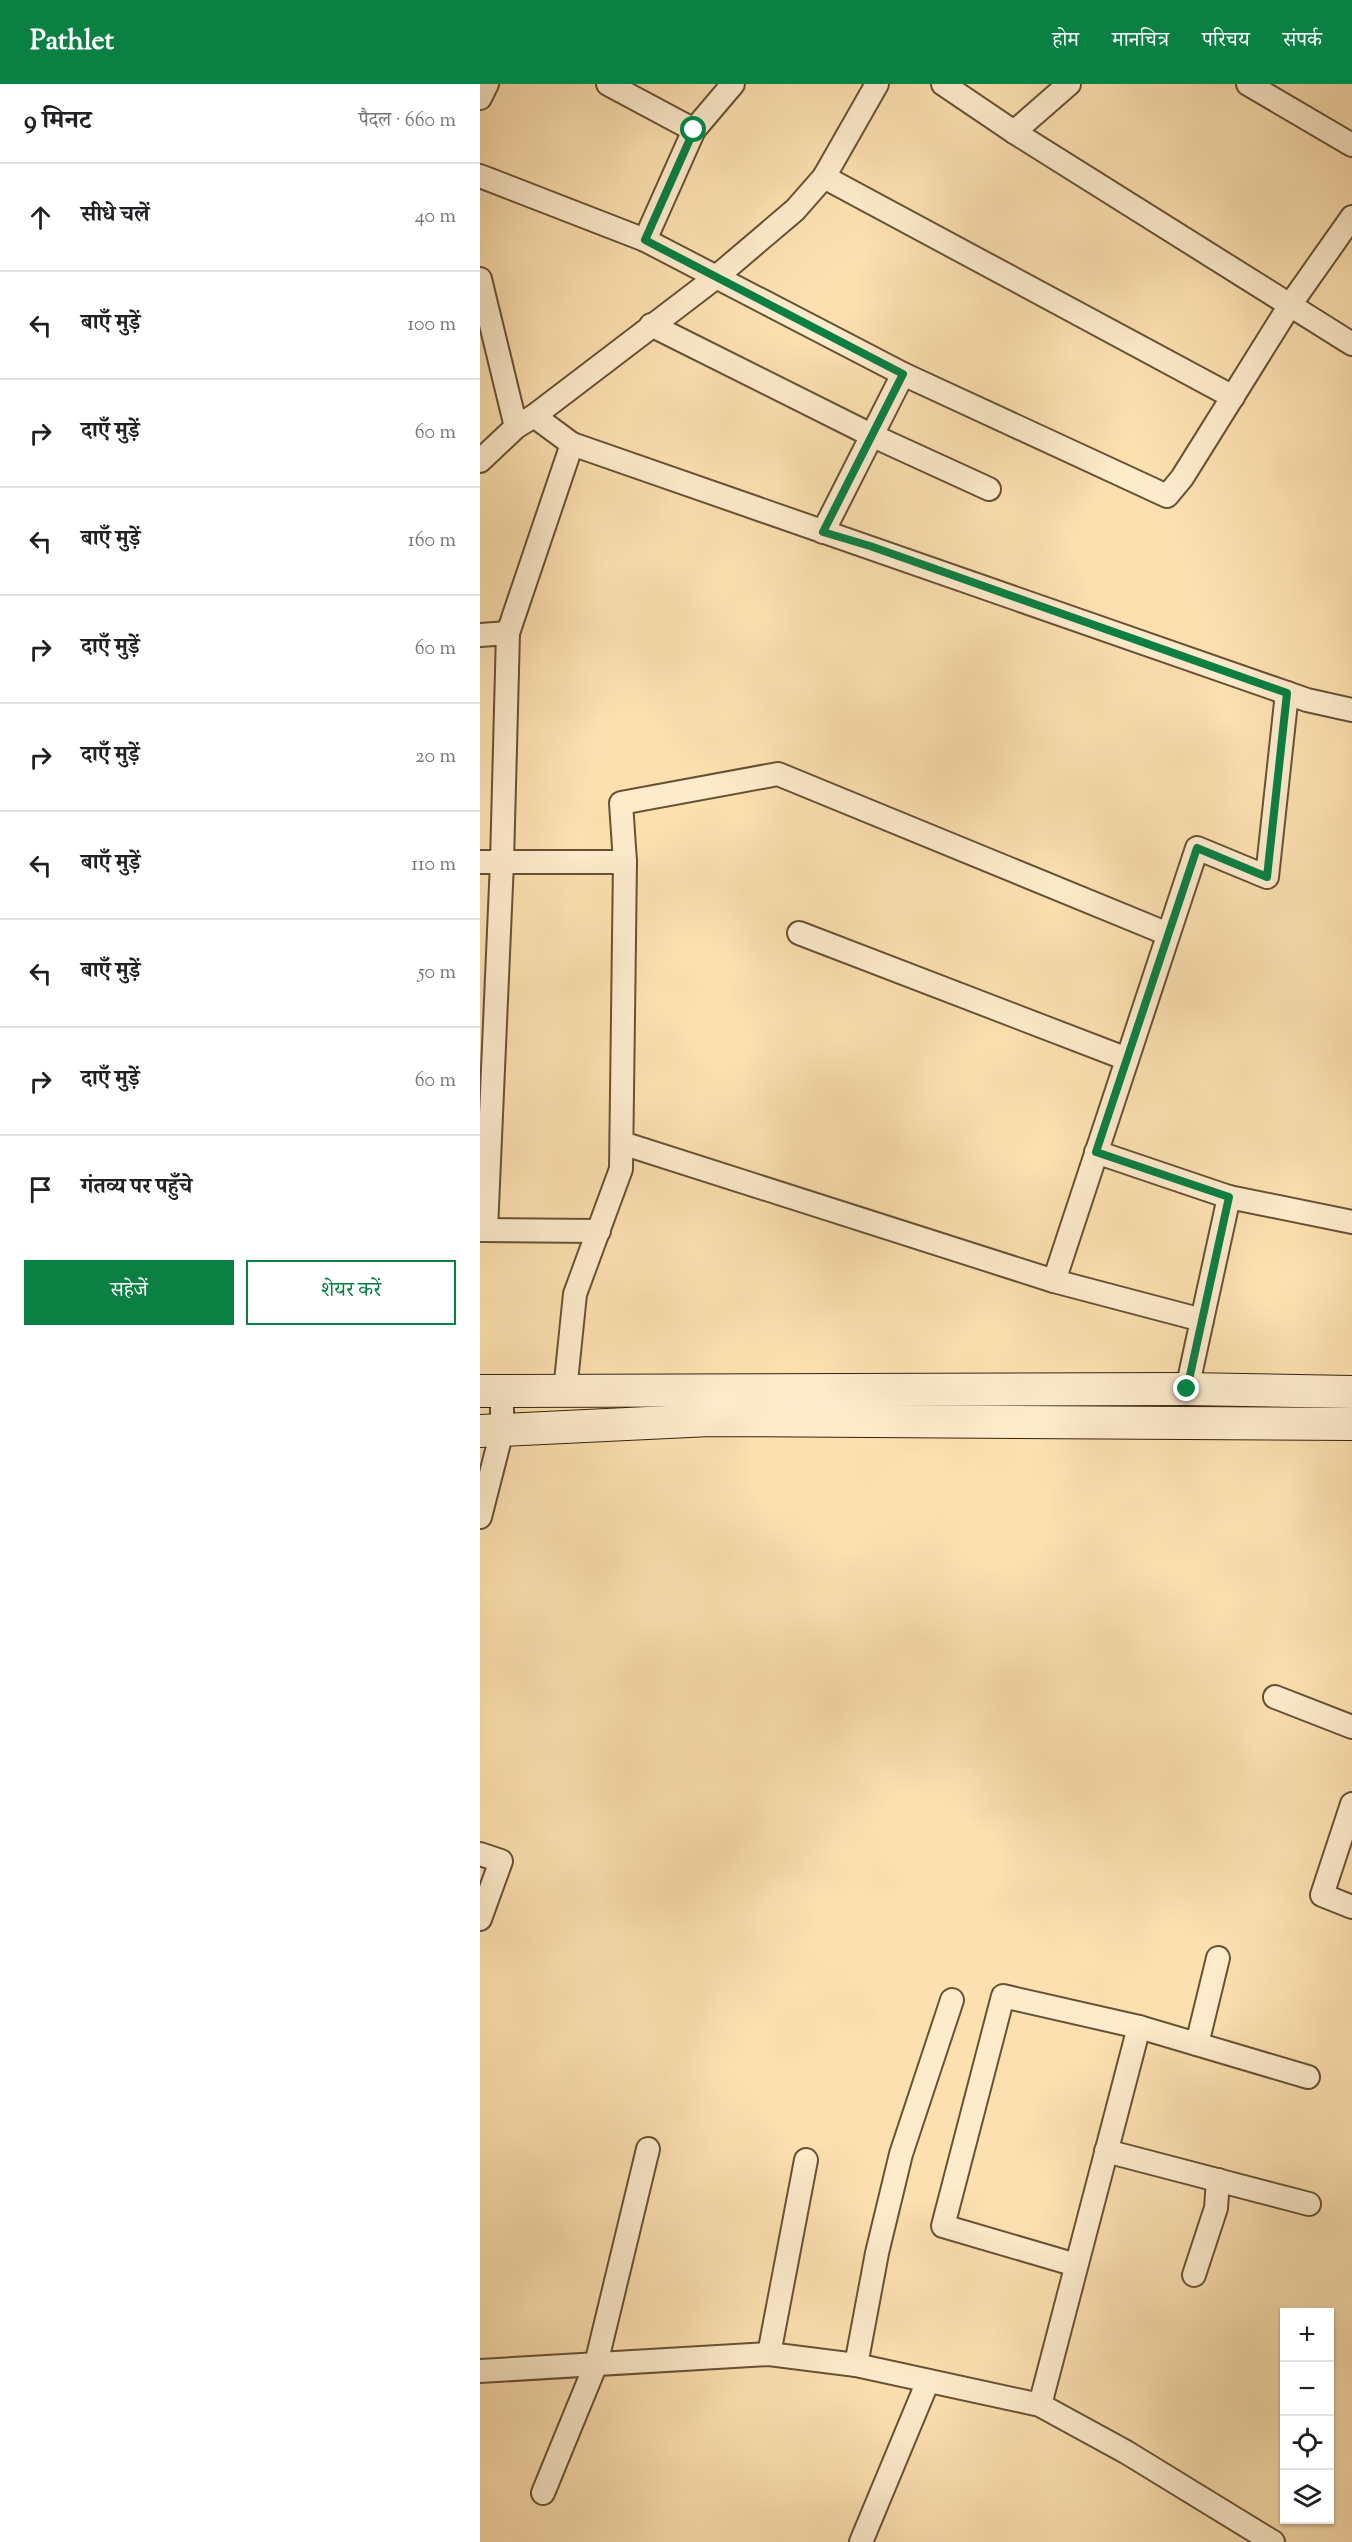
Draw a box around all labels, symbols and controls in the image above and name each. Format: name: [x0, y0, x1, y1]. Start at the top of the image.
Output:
text: Pathlet: [30, 22, 114, 62]
text: होम: [1052, 26, 1079, 56]
text: मानचित्र: [1112, 26, 1169, 56]
text: परिचय: [1202, 26, 1250, 56]
text: संपर्क: [1283, 26, 1322, 56]
text: 9 मिनट: [24, 103, 91, 140]
text: पैदल · 660 m: [358, 107, 456, 136]
route start: [680, 116, 706, 142]
text: सीधे चलें: [81, 200, 150, 232]
icon: ahead: [24, 201, 57, 234]
text: 40 m: [415, 203, 456, 232]
text: बाएँ मुड़ें: [81, 308, 140, 340]
icon: left: [24, 309, 57, 342]
text: 100 m: [407, 311, 456, 340]
text: दाएँ मुड़ें: [81, 416, 140, 448]
icon: right: [24, 417, 57, 450]
text: 60 m: [415, 419, 456, 448]
text: बाएँ मुड़ें: [81, 524, 140, 556]
icon: left: [24, 525, 57, 558]
text: 160 m: [408, 527, 456, 556]
text: दाएँ मुड़ें: [81, 632, 140, 664]
icon: right: [24, 633, 57, 666]
text: 60 m: [415, 635, 456, 664]
text: दाएँ मुड़ें: [81, 740, 140, 772]
icon: right: [24, 741, 57, 774]
text: 20 m: [415, 743, 456, 772]
text: बाएँ मुड़ें: [81, 848, 140, 880]
icon: left: [24, 849, 57, 882]
text: 110 m: [411, 851, 456, 880]
text: बाएँ मुड़ें: [81, 956, 140, 988]
icon: left: [24, 957, 57, 990]
text: 50 m: [418, 959, 456, 988]
text: दाएँ मुड़ें: [81, 1064, 140, 1096]
icon: right: [24, 1065, 57, 1098]
text: 60 m: [415, 1067, 456, 1096]
text: गंतव्य पर पहुँचे: [81, 1172, 192, 1204]
icon: arrive: [24, 1173, 57, 1206]
button: सहेजें: [24, 1260, 234, 1325]
button: शेयर करें: [246, 1260, 456, 1325]
route end: [1173, 1375, 1199, 1401]
map controls: [1280, 2308, 1334, 2524]
button: +: [1280, 2308, 1334, 2362]
button: −: [1280, 2362, 1334, 2416]
button: locate: [1280, 2416, 1334, 2470]
button: layers: [1280, 2470, 1334, 2524]

